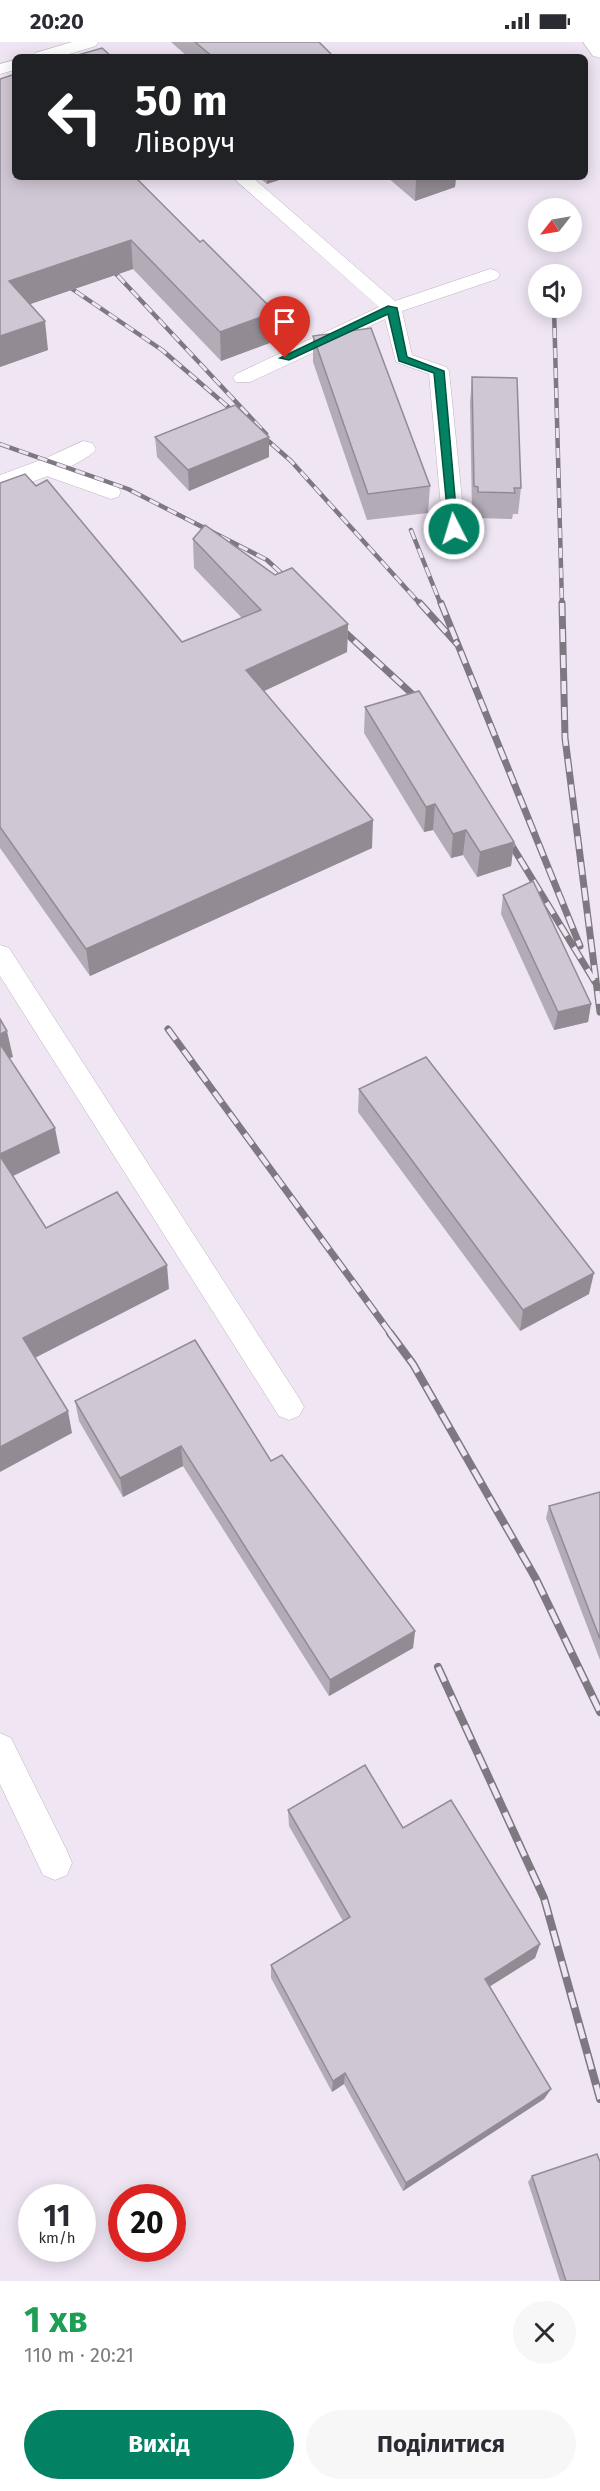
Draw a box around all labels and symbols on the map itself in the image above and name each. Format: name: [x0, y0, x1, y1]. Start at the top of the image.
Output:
north arrow: [528, 198, 582, 252]
pin: [259, 296, 310, 358]
position arrow: [422, 497, 486, 561]
speed limit sign: 20: [108, 2184, 186, 2262]

